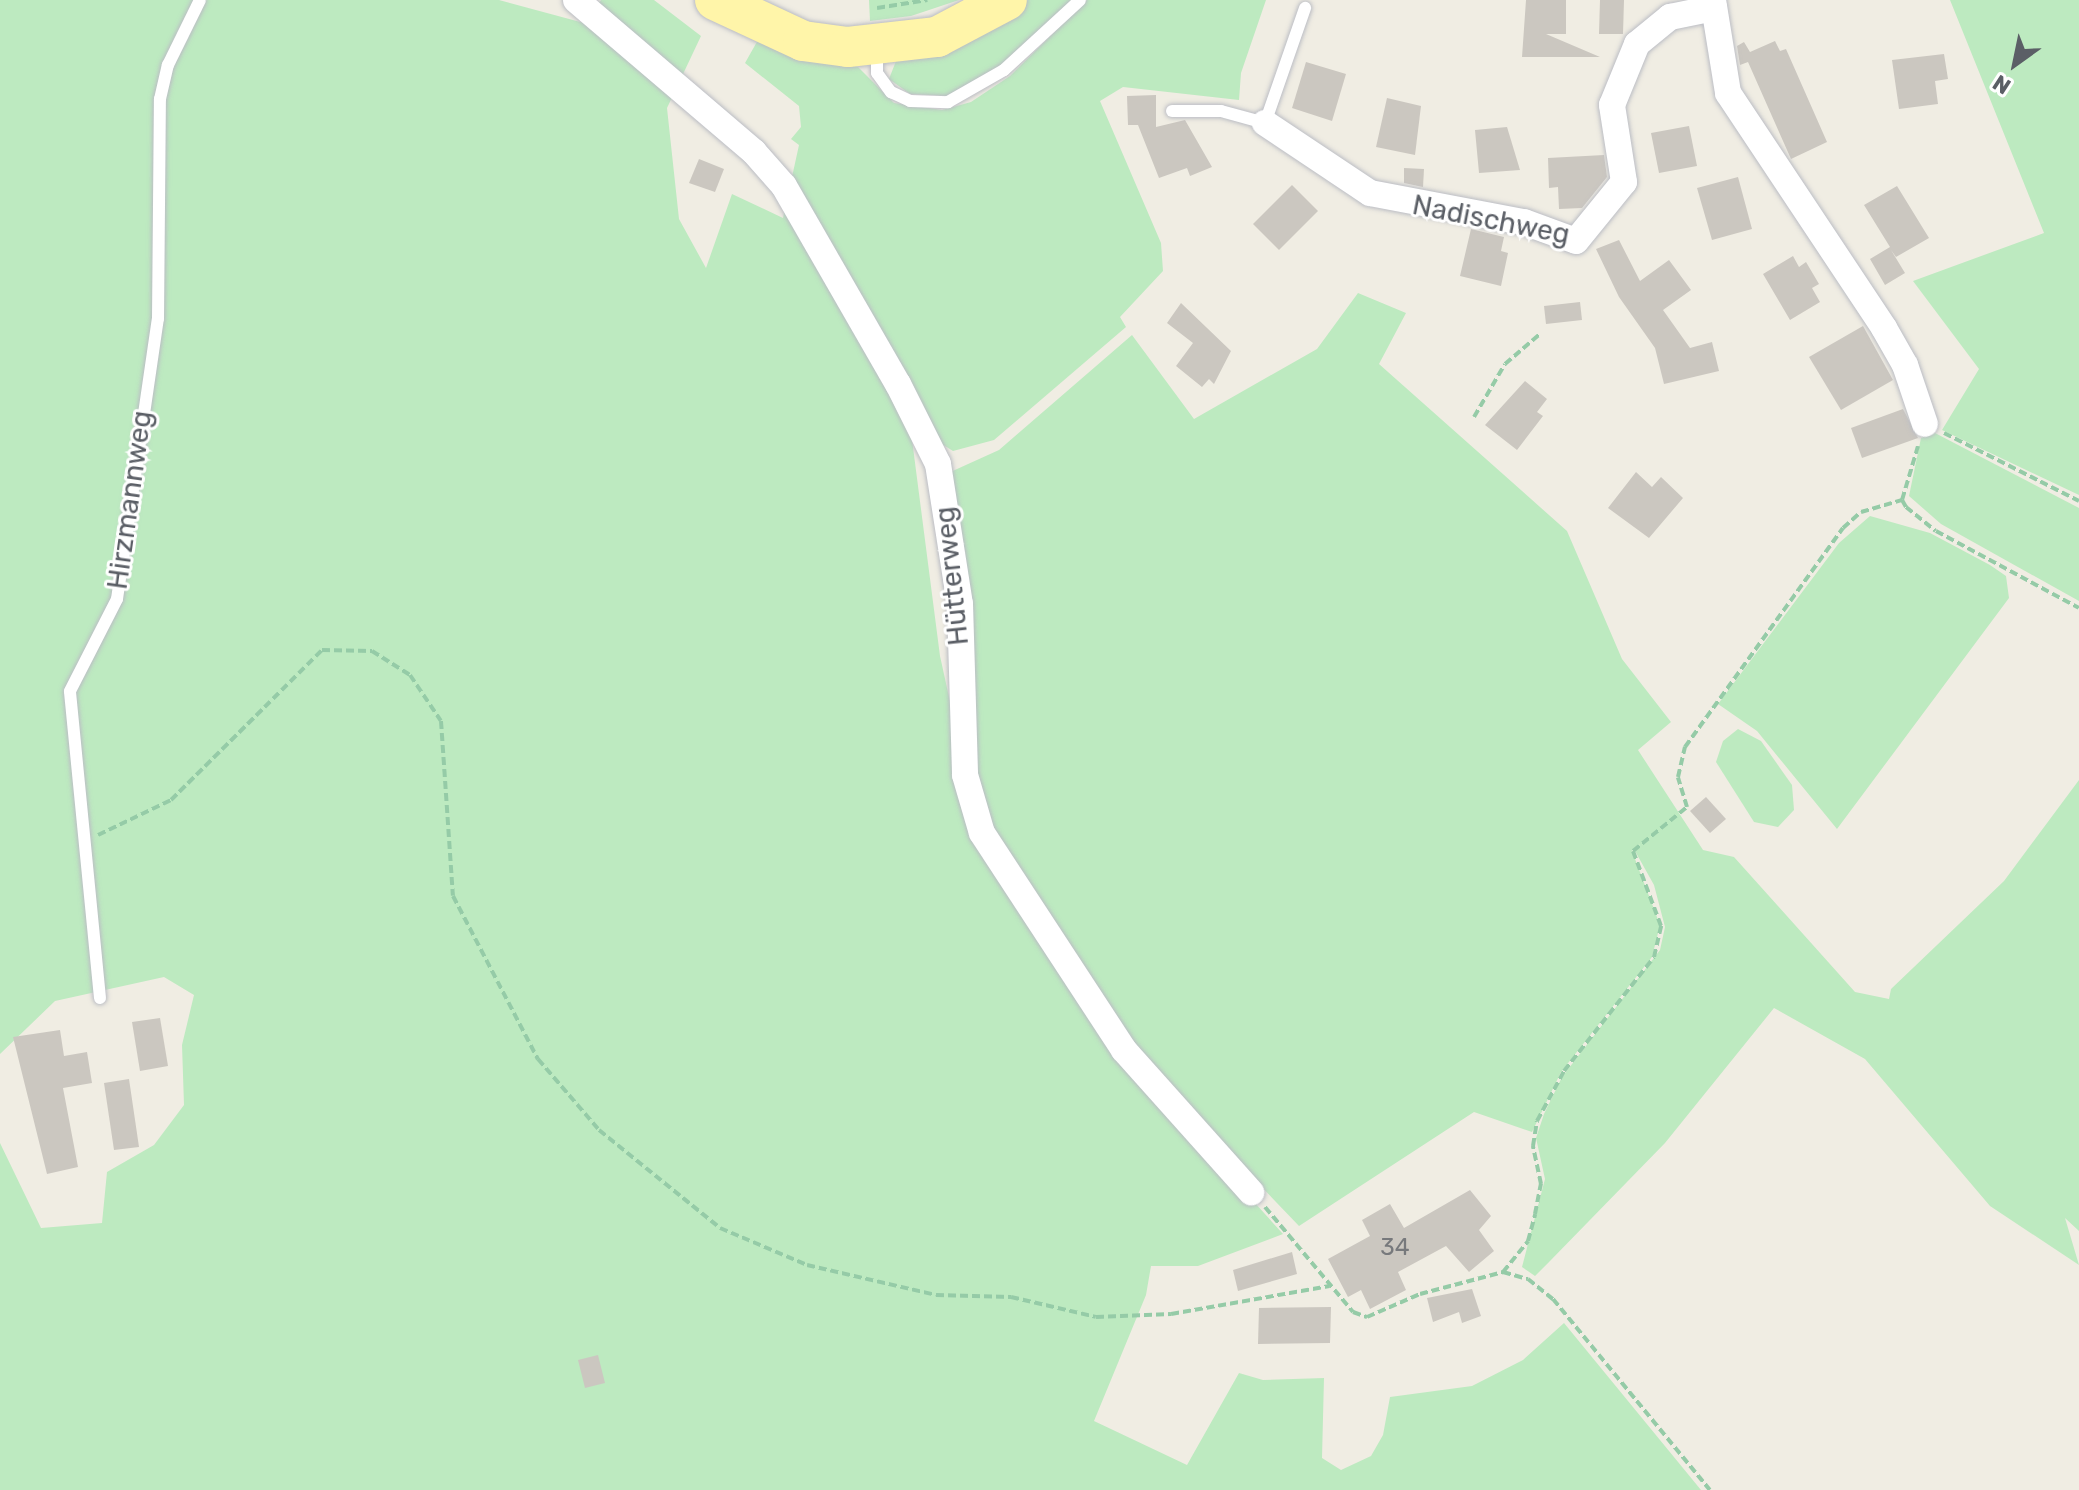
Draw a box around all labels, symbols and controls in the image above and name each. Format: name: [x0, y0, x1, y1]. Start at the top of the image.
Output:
north arrow: [1975, 24, 2055, 104]
text: N: [1988, 69, 2016, 100]
street label: Nadischweg: [1410, 188, 1572, 252]
street label: Hirzmannweg: [101, 408, 159, 592]
street label: Hütterweg: [928, 505, 976, 647]
house number: 34: [1380, 1234, 1410, 1262]

